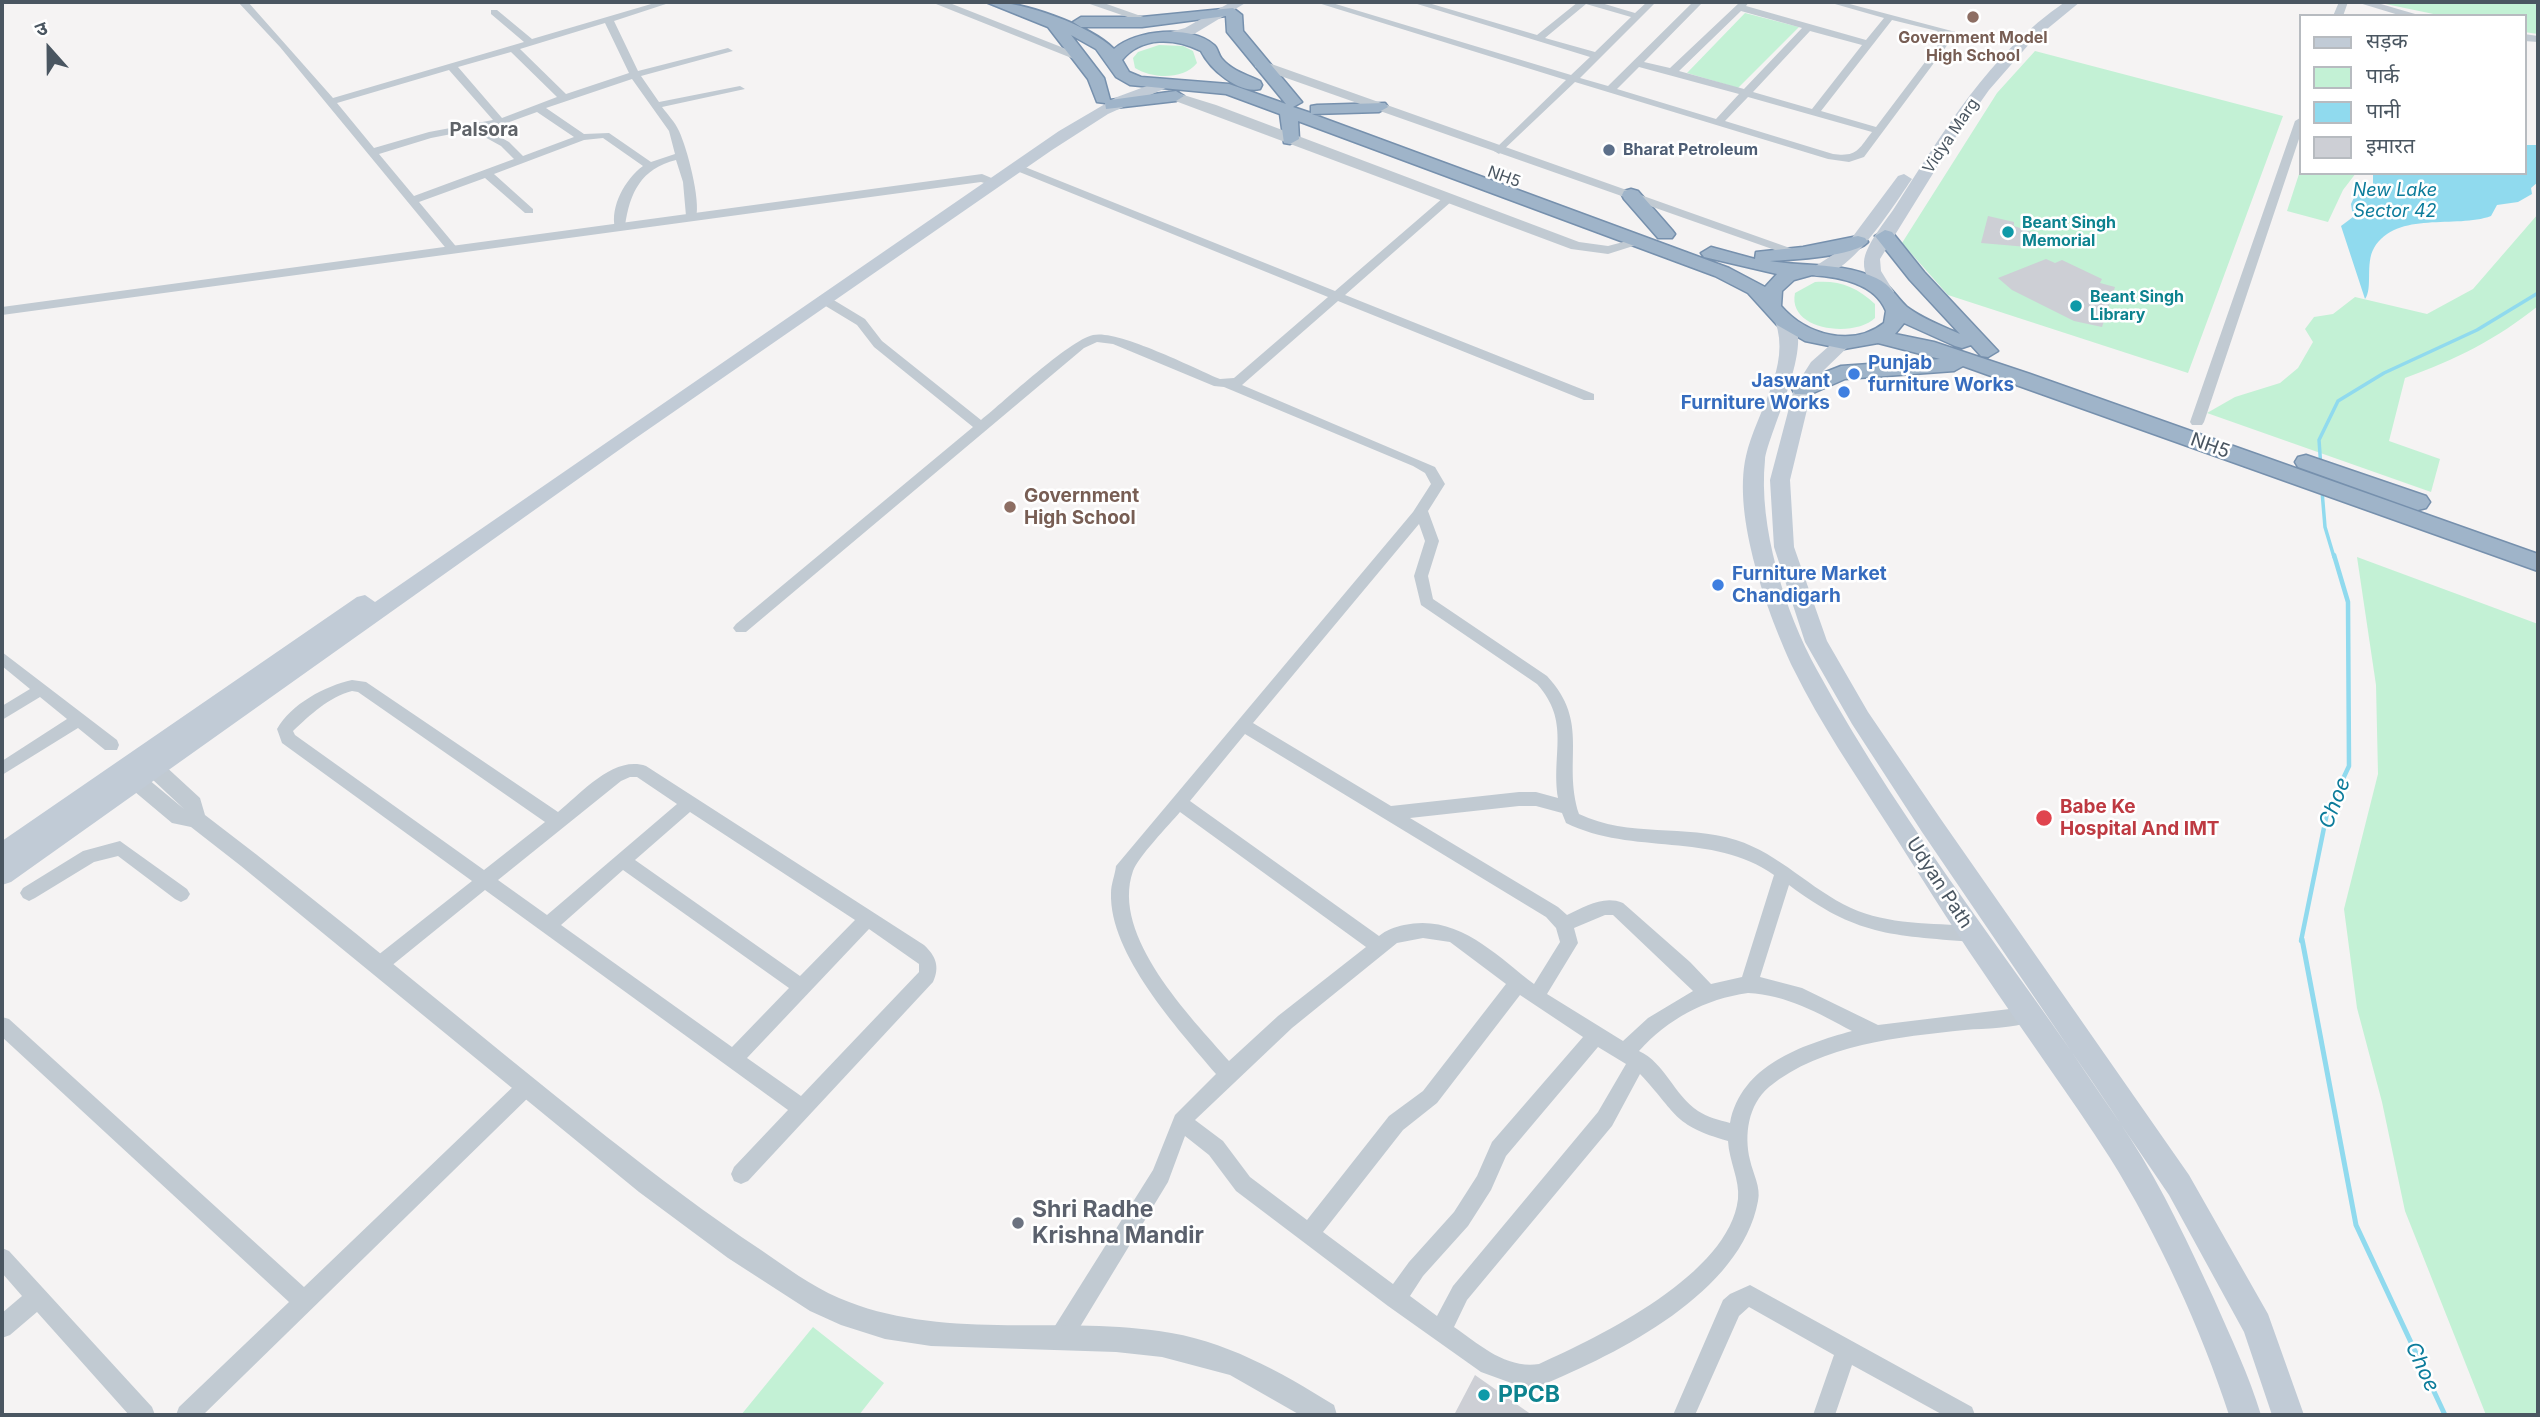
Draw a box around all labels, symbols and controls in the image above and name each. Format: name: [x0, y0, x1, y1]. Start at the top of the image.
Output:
marker: Government Model High School: [1965, 9, 1981, 25]
north arrow: [14, 14, 84, 84]
legend: [2298, 14, 2526, 175]
text: उ: [32, 16, 51, 42]
place label: Government Model High School: [1898, 28, 2048, 66]
text: सड़क: [2366, 28, 2408, 53]
text: पार्क: [2366, 63, 2400, 88]
street label: Vidya Marg: [1919, 95, 1983, 177]
text: पानी: [2366, 98, 2400, 123]
district label: Palsora: [449, 119, 519, 141]
text: इमारत: [2366, 133, 2415, 158]
place label: Bharat Petroleum: [1623, 140, 1758, 160]
marker: Bharat Petroleum: [1601, 142, 1617, 158]
street label: NH5: [1485, 162, 1523, 192]
water label: New Lake Sector 42: [2353, 180, 2437, 222]
place label: Beant Singh Memorial: [2022, 213, 2116, 251]
marker: Beant Singh Memorial: [2000, 224, 2016, 240]
place label: Beant Singh Library: [2090, 287, 2184, 325]
marker: Beant Singh Library: [2068, 298, 2084, 314]
place label: Punjab furniture Works: [1868, 352, 2014, 396]
marker: Punjab furniture Works: [1846, 366, 1862, 382]
place label: Jaswant Furniture Works: [1681, 370, 1830, 414]
marker: Jaswant Furniture Works: [1836, 384, 1852, 400]
street label: NH5: [2187, 428, 2233, 464]
place label: Government High School: [1024, 485, 1139, 529]
marker: Government High School: [1002, 499, 1018, 515]
place label: Furniture Market Chandigarh: [1732, 563, 1887, 607]
marker: Furniture Market Chandigarh: [1710, 577, 1726, 593]
water label: Choe: [2314, 774, 2356, 832]
place label: Babe Ke Hospital And IMT: [2060, 796, 2220, 840]
marker: Babe Ke Hospital And IMT: [2034, 808, 2054, 828]
street label: Udyan Path: [1901, 833, 1977, 933]
place label: Shri Radhe Krishna Mandir: [1032, 1196, 1204, 1250]
marker: Shri Radhe Krishna Mandir: [1010, 1215, 1026, 1231]
water label: Choe: [2399, 1338, 2445, 1396]
place label: PPCB: [1498, 1381, 1560, 1409]
marker: PPCB: [1476, 1387, 1492, 1403]

